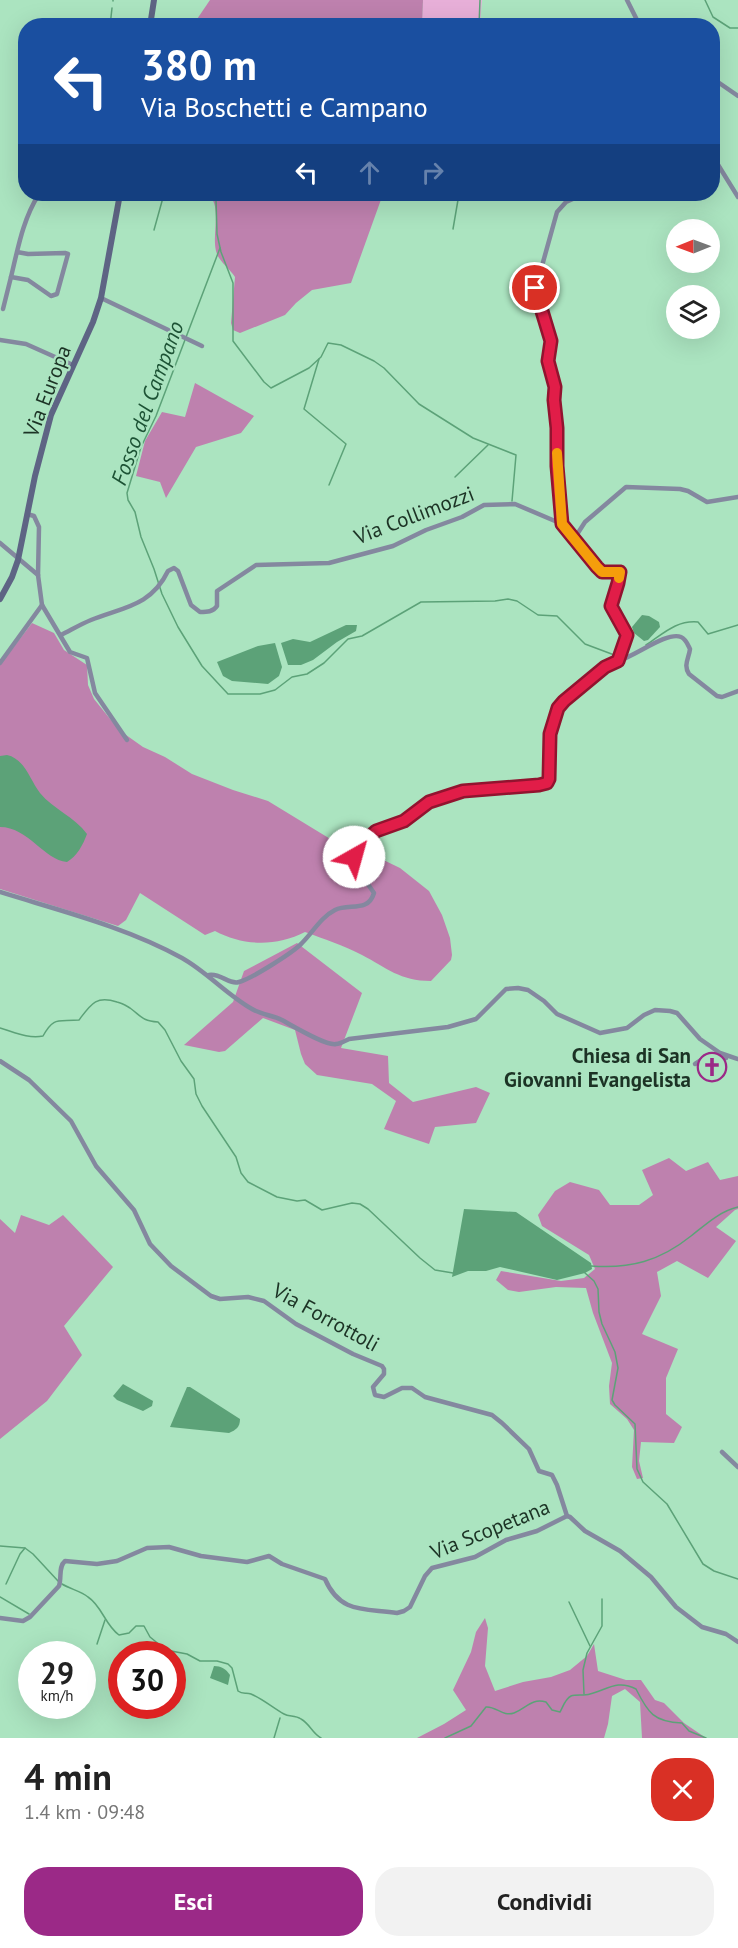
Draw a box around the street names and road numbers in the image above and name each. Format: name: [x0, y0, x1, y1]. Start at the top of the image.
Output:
street label: Via Europa: [17, 341, 77, 442]
street label: Via Collimozzi: [349, 480, 478, 551]
street label: Via Forrottoli: [267, 1276, 384, 1357]
street label: Via Scopetana: [425, 1493, 554, 1566]

